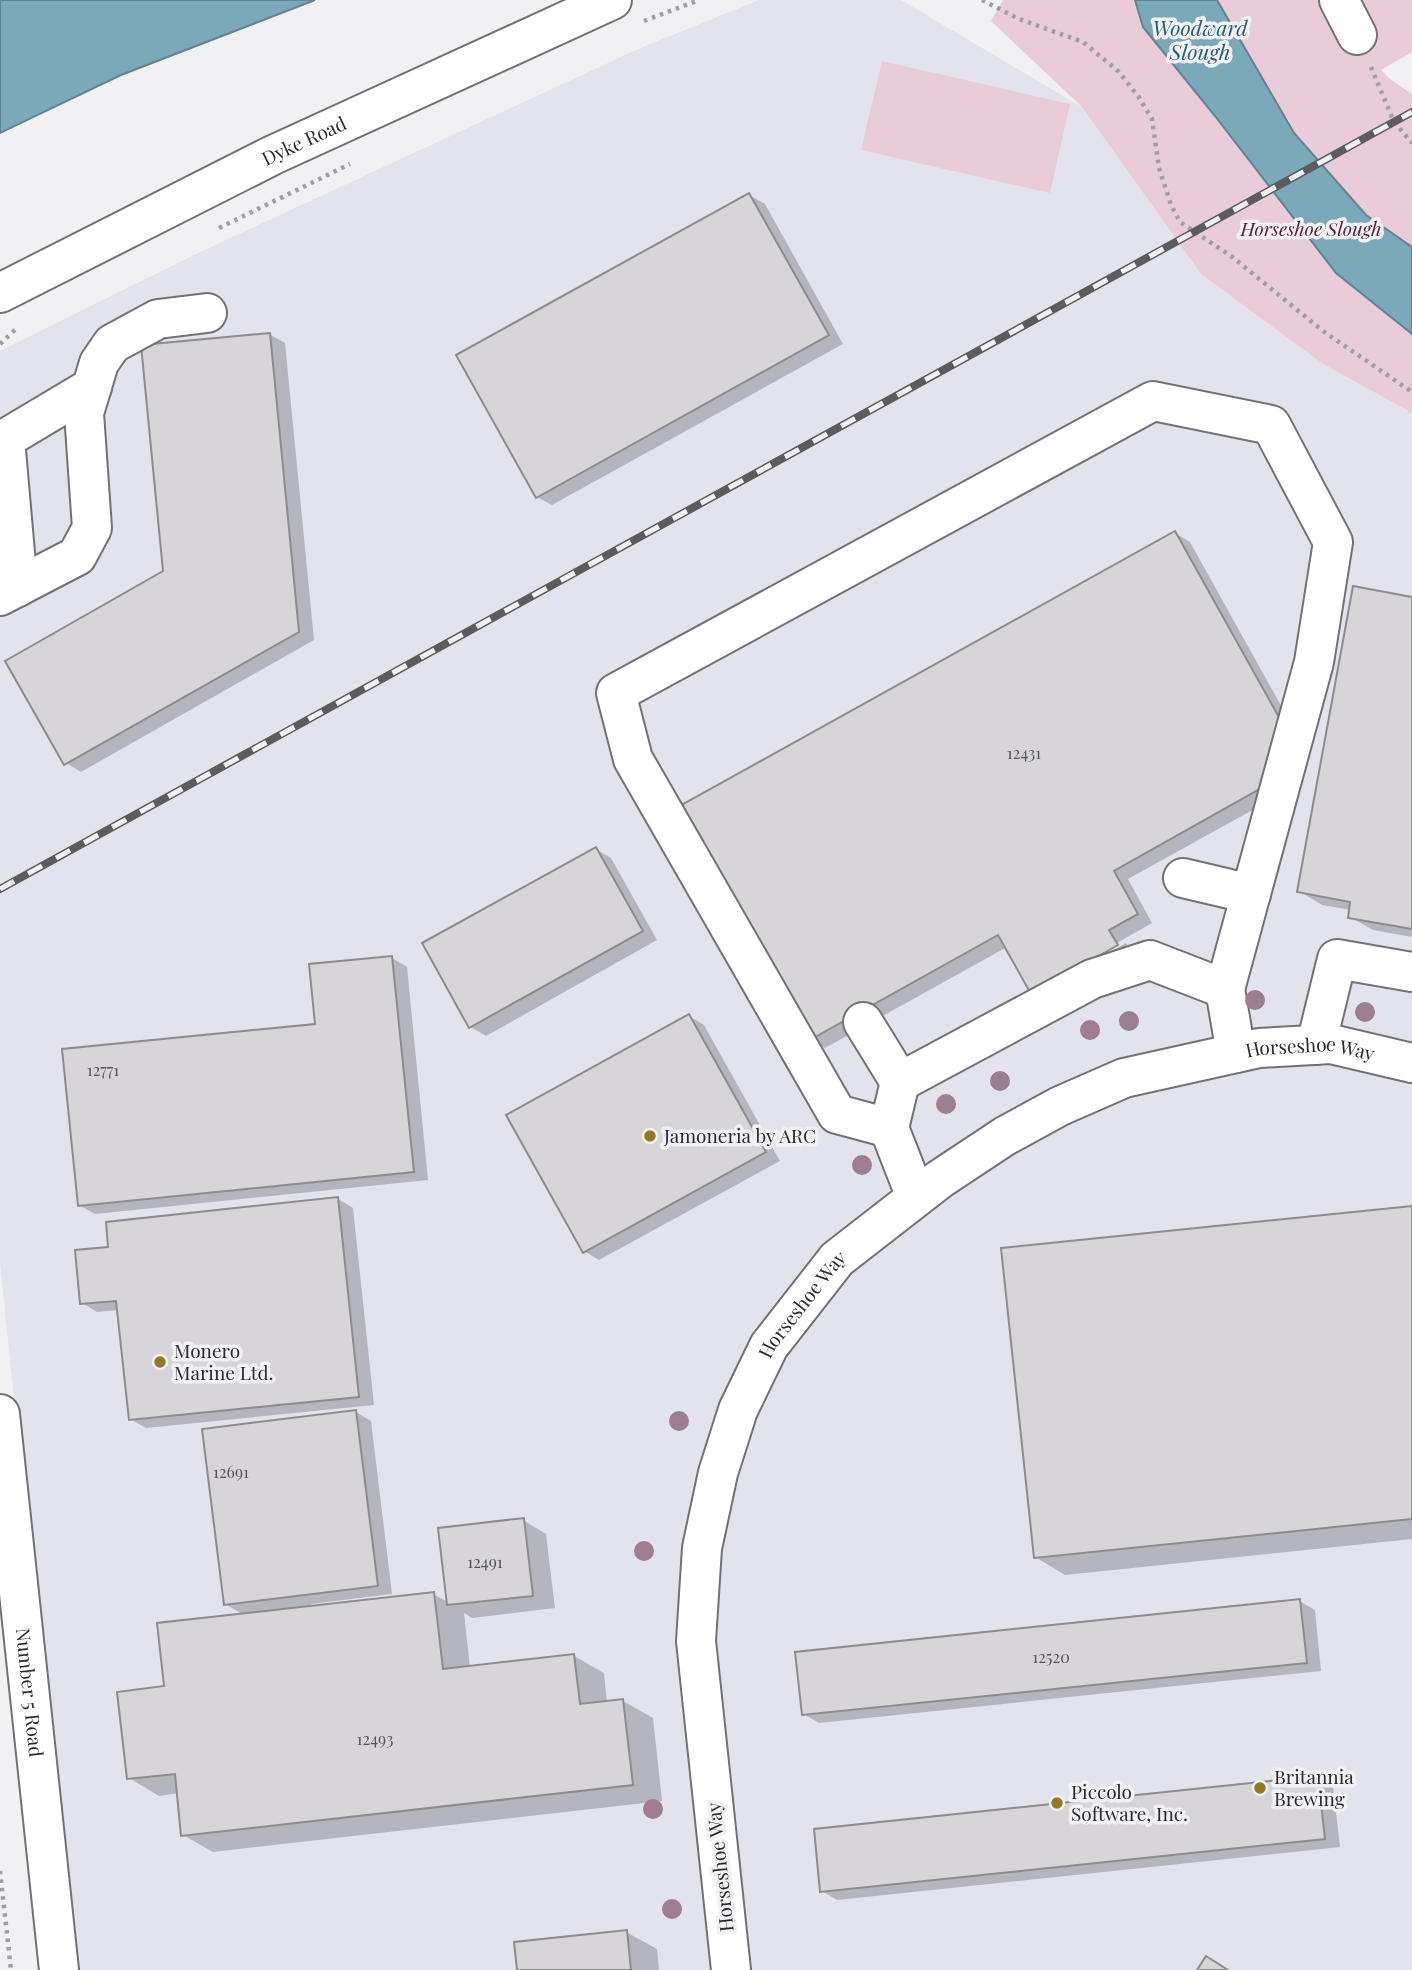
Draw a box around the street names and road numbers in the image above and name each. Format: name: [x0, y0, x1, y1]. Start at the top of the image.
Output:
street label: Dyke Road: [257, 109, 350, 171]
street label: Horseshoe Way: [1243, 1029, 1378, 1066]
street label: Horseshoe Way: [751, 1243, 851, 1362]
street label: Number 5 Road: [11, 1626, 50, 1758]
street label: Horseshoe Way: [699, 1801, 739, 1933]

